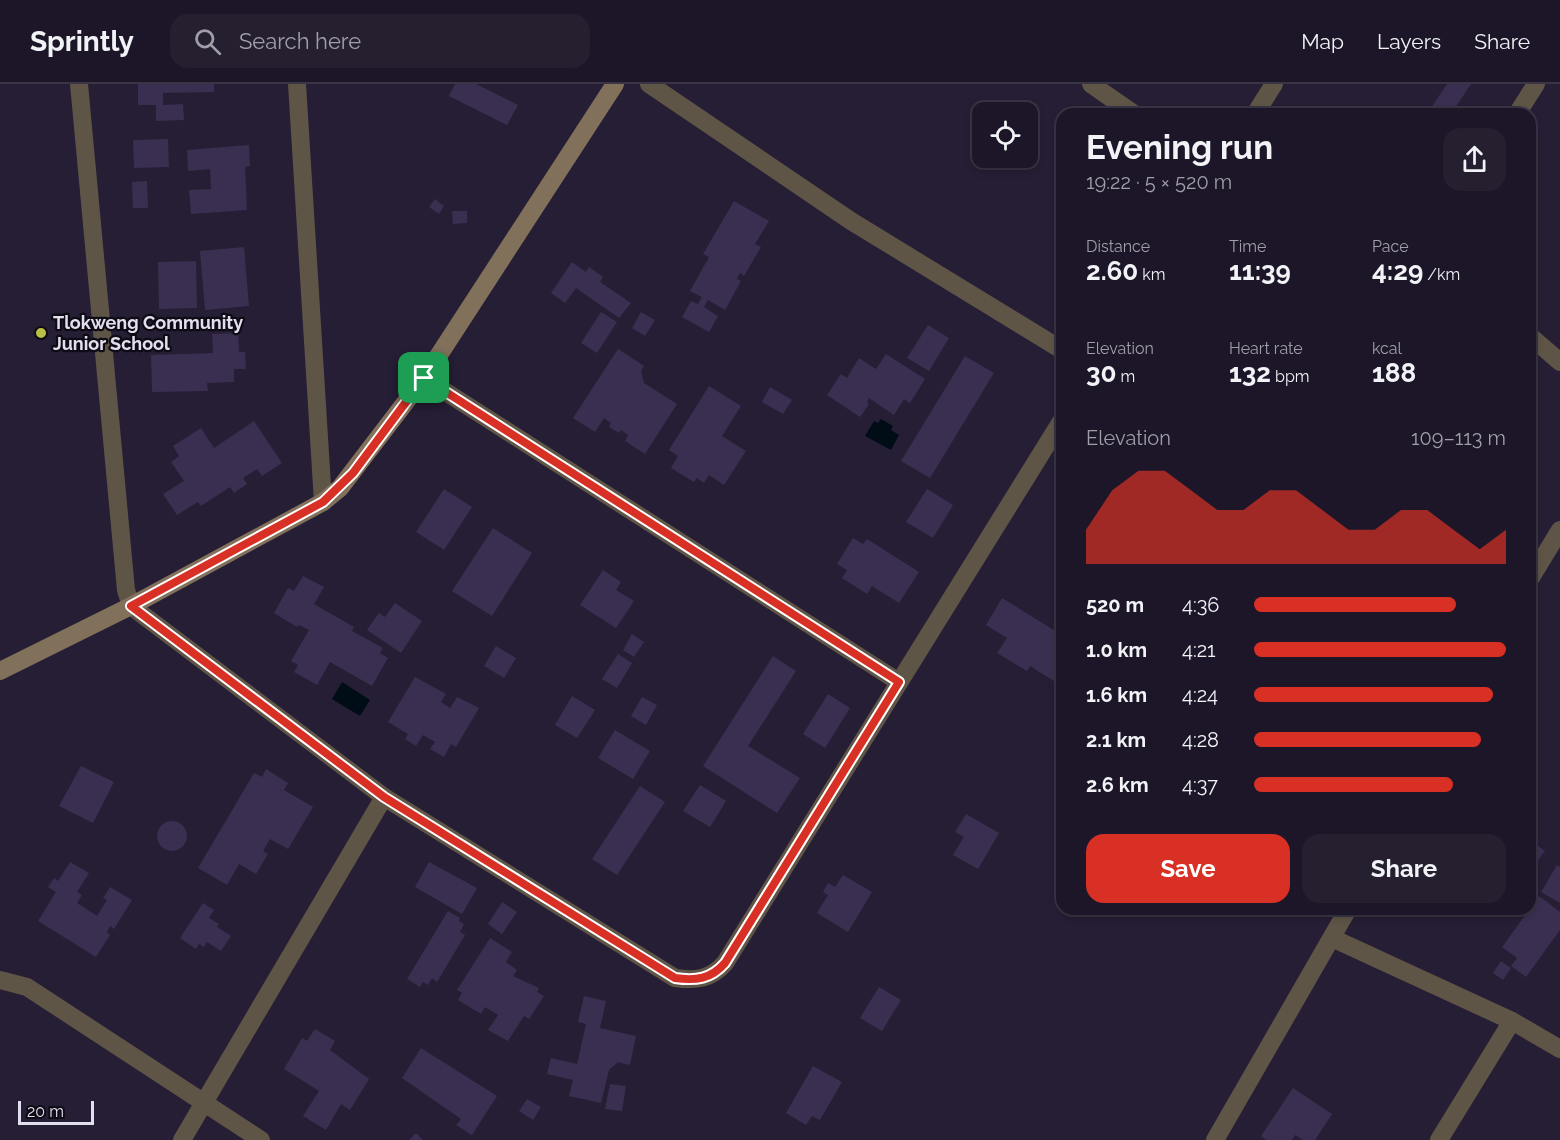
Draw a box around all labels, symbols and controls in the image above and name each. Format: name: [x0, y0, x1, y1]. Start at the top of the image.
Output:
search box: [170, 14, 590, 68]
text: Sprintly: [30, 25, 134, 58]
icon: search: [191, 25, 224, 58]
text: Search here: [239, 28, 361, 54]
text: Map: [1301, 29, 1344, 54]
text: Layers: [1377, 29, 1441, 54]
text: Share: [1474, 29, 1530, 54]
map controls: [972, 102, 1038, 168]
button: locate: [972, 102, 1038, 168]
text: Evening run: [1086, 128, 1273, 167]
button: share: [1443, 128, 1506, 191]
text: 19:22 · 5 × 520 m: [1086, 170, 1232, 194]
text: Distance: [1086, 237, 1150, 256]
text: Time: [1229, 237, 1266, 256]
text: Pace: [1372, 237, 1409, 256]
text: 2.60: [1086, 256, 1138, 286]
text: 11:39: [1229, 256, 1291, 286]
text: 4:29: [1372, 256, 1423, 286]
text: km: [1138, 265, 1166, 284]
text: /km: [1423, 265, 1460, 284]
place label: Tlokweng Community Junior School: [53, 312, 243, 354]
marker: Tlokweng Community Junior School: [34, 326, 48, 340]
text: Elevation: [1086, 339, 1154, 358]
text: Heart rate: [1229, 339, 1303, 358]
text: kcal: [1372, 339, 1402, 358]
pin: [398, 352, 449, 403]
text: 30: [1086, 358, 1116, 388]
text: 132: [1229, 358, 1271, 388]
text: 188: [1372, 358, 1416, 388]
icon: arrive: [407, 361, 440, 394]
text: m: [1116, 367, 1135, 386]
text: bpm: [1271, 367, 1310, 386]
text: Elevation: [1086, 426, 1171, 450]
text: 109–113 m: [1411, 426, 1506, 450]
text: 520 m: [1086, 593, 1144, 617]
text: 4:36: [1182, 593, 1219, 617]
text: 1.0 km: [1086, 638, 1147, 662]
text: 4:21: [1182, 638, 1216, 662]
text: 1.6 km: [1086, 683, 1147, 707]
text: 4:24: [1182, 683, 1218, 707]
text: 2.1 km: [1086, 728, 1146, 752]
text: 4:28: [1182, 728, 1219, 752]
text: 2.6 km: [1086, 773, 1149, 797]
text: 4:37: [1182, 773, 1218, 797]
button: Save: [1086, 834, 1290, 903]
button: Share: [1302, 834, 1506, 903]
scale bar: [18, 1098, 94, 1126]
text: 20 m: [27, 1102, 64, 1121]

